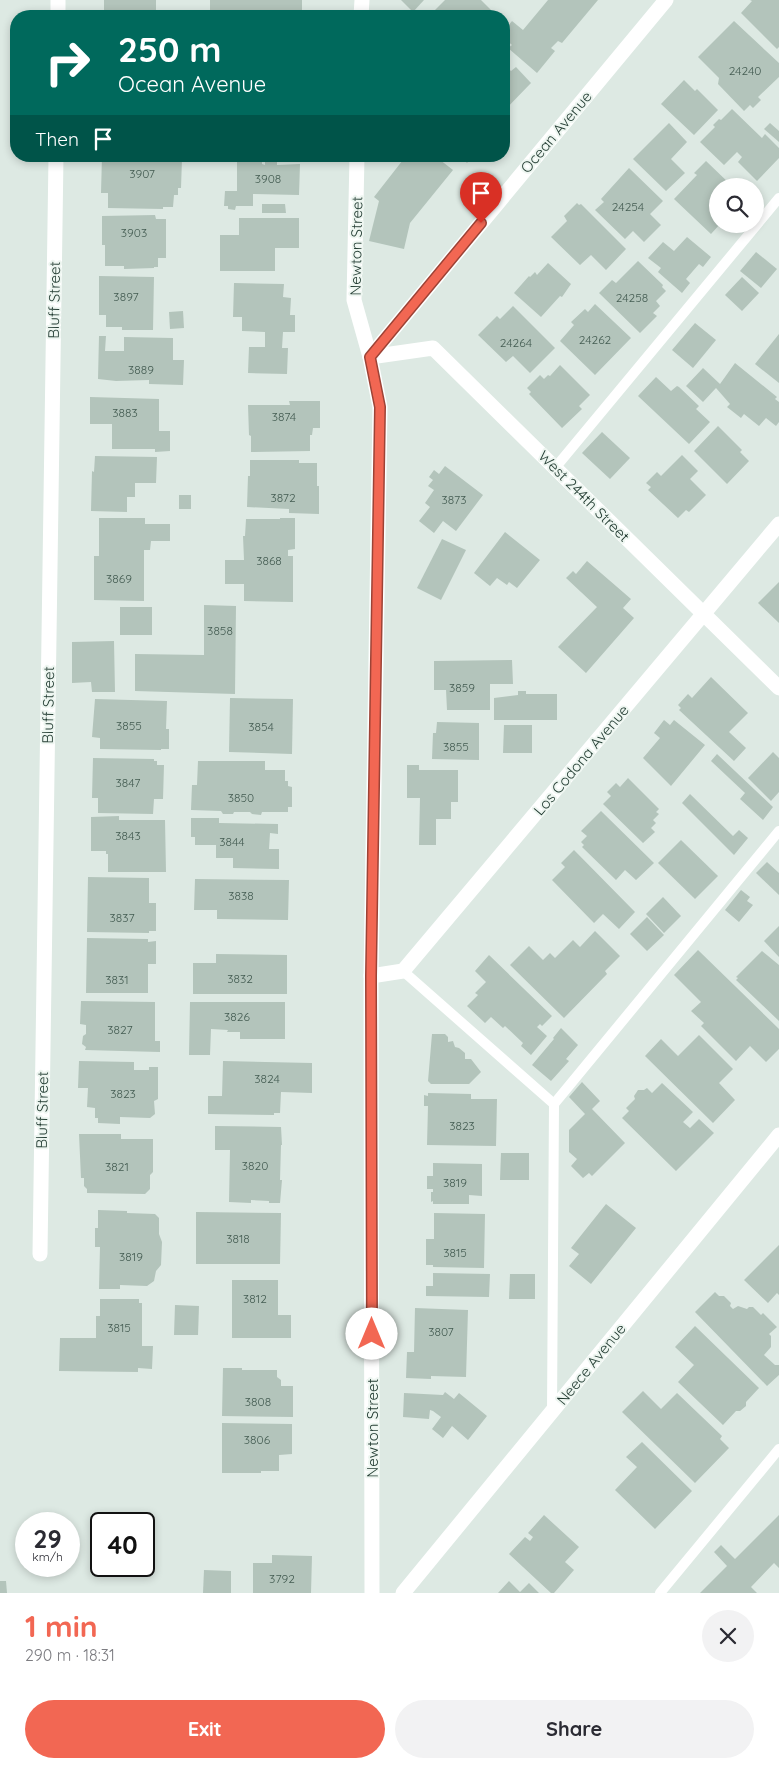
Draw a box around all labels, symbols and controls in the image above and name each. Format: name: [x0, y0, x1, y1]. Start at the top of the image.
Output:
text: 250 m: [118, 27, 222, 71]
icon: right: [35, 30, 100, 95]
house number: 24240: [729, 63, 761, 78]
text: Ocean Avenue: [118, 70, 266, 98]
street label: Ocean Avenue: [516, 87, 596, 177]
icon: arrive: [89, 125, 117, 153]
text: Then: [35, 127, 79, 151]
house number: 3907: [129, 166, 155, 181]
house number: 3908: [255, 171, 281, 186]
pin: [460, 172, 502, 223]
map controls: [709, 178, 764, 233]
button: search: [709, 178, 764, 233]
icon: arrive: [467, 179, 495, 207]
street label: Newton Street: [346, 196, 366, 296]
house number: 24254: [612, 199, 644, 214]
house number: 3903: [121, 225, 147, 240]
street label: Bluff Street: [44, 261, 64, 339]
house number: 3897: [113, 289, 139, 304]
house number: 24258: [616, 290, 648, 305]
house number: 24262: [579, 332, 612, 347]
house number: 24264: [500, 335, 532, 350]
house number: 3889: [128, 362, 154, 377]
house number: 3883: [112, 405, 138, 420]
house number: 3874: [272, 409, 296, 424]
street label: West 244th Street: [534, 446, 634, 546]
house number: 3872: [270, 490, 296, 505]
house number: 3873: [442, 492, 466, 507]
house number: 3868: [256, 553, 282, 568]
house number: 3869: [106, 571, 132, 586]
house number: 3858: [207, 623, 233, 638]
street label: Bluff Street: [38, 666, 58, 744]
house number: 3859: [449, 680, 475, 695]
street label: Los Codona Avenue: [529, 701, 633, 819]
house number: 3855: [116, 718, 142, 733]
house number: 3854: [248, 719, 274, 734]
house number: 3855: [443, 739, 469, 754]
house number: 3847: [116, 775, 140, 790]
house number: 3850: [228, 790, 254, 805]
house number: 3843: [115, 828, 141, 843]
house number: 3844: [219, 834, 245, 849]
house number: 3838: [228, 888, 254, 903]
house number: 3837: [109, 910, 135, 925]
house number: 3832: [227, 971, 253, 986]
house number: 3831: [105, 972, 129, 987]
house number: 3826: [224, 1009, 250, 1024]
house number: 3827: [107, 1022, 133, 1037]
street label: Bluff Street: [32, 1071, 52, 1149]
house number: 3824: [254, 1071, 280, 1086]
house number: 3823: [110, 1086, 136, 1101]
house number: 3823: [449, 1118, 475, 1133]
house number: 3820: [242, 1158, 268, 1173]
house number: 3821: [105, 1159, 129, 1174]
house number: 3819: [443, 1175, 467, 1190]
house number: 3818: [226, 1231, 250, 1246]
house number: 3815: [443, 1245, 467, 1260]
house number: 3819: [119, 1249, 143, 1264]
house number: 3812: [243, 1291, 267, 1306]
position arrow: [345, 1307, 397, 1359]
street label: Neece Avenue: [552, 1319, 630, 1409]
house number: 3815: [107, 1320, 131, 1335]
house number: 3807: [428, 1324, 454, 1339]
street label: Newton Street: [363, 1378, 382, 1478]
house number: 3808: [245, 1394, 271, 1409]
house number: 3806: [244, 1432, 271, 1447]
speed limit sign: 40: [90, 1512, 155, 1577]
text: 29: [33, 1523, 62, 1554]
text: km/h: [32, 1549, 63, 1564]
house number: 3792: [269, 1571, 295, 1586]
text: 1 min: [25, 1607, 98, 1645]
button: close: [702, 1610, 754, 1662]
text: 290 m · 18:31: [25, 1645, 115, 1665]
button: Exit: [25, 1700, 385, 1758]
button: Share: [395, 1700, 754, 1758]

